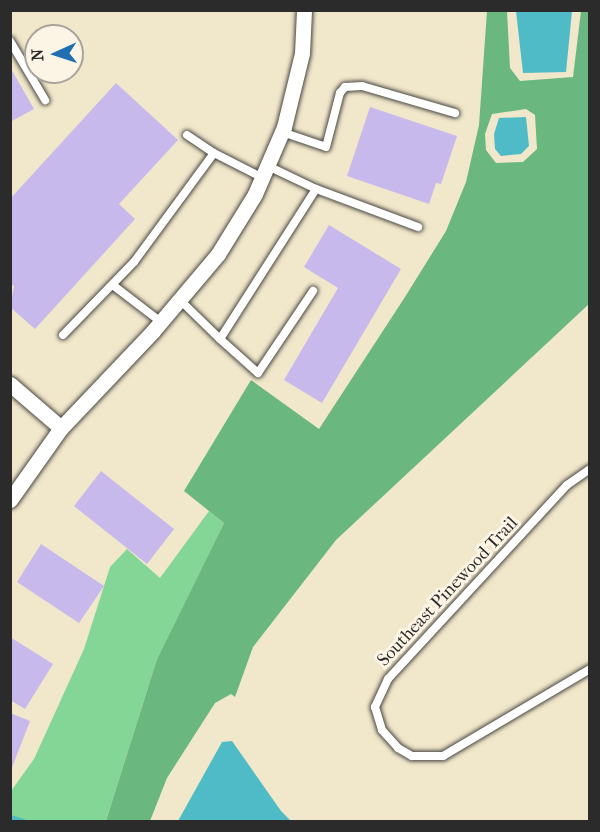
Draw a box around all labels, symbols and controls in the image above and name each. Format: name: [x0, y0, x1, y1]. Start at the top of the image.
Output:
north arrow: [24, 24, 84, 84]
text: N: [28, 48, 47, 61]
street label: Southeast Pinewood Trail: [373, 513, 523, 671]

